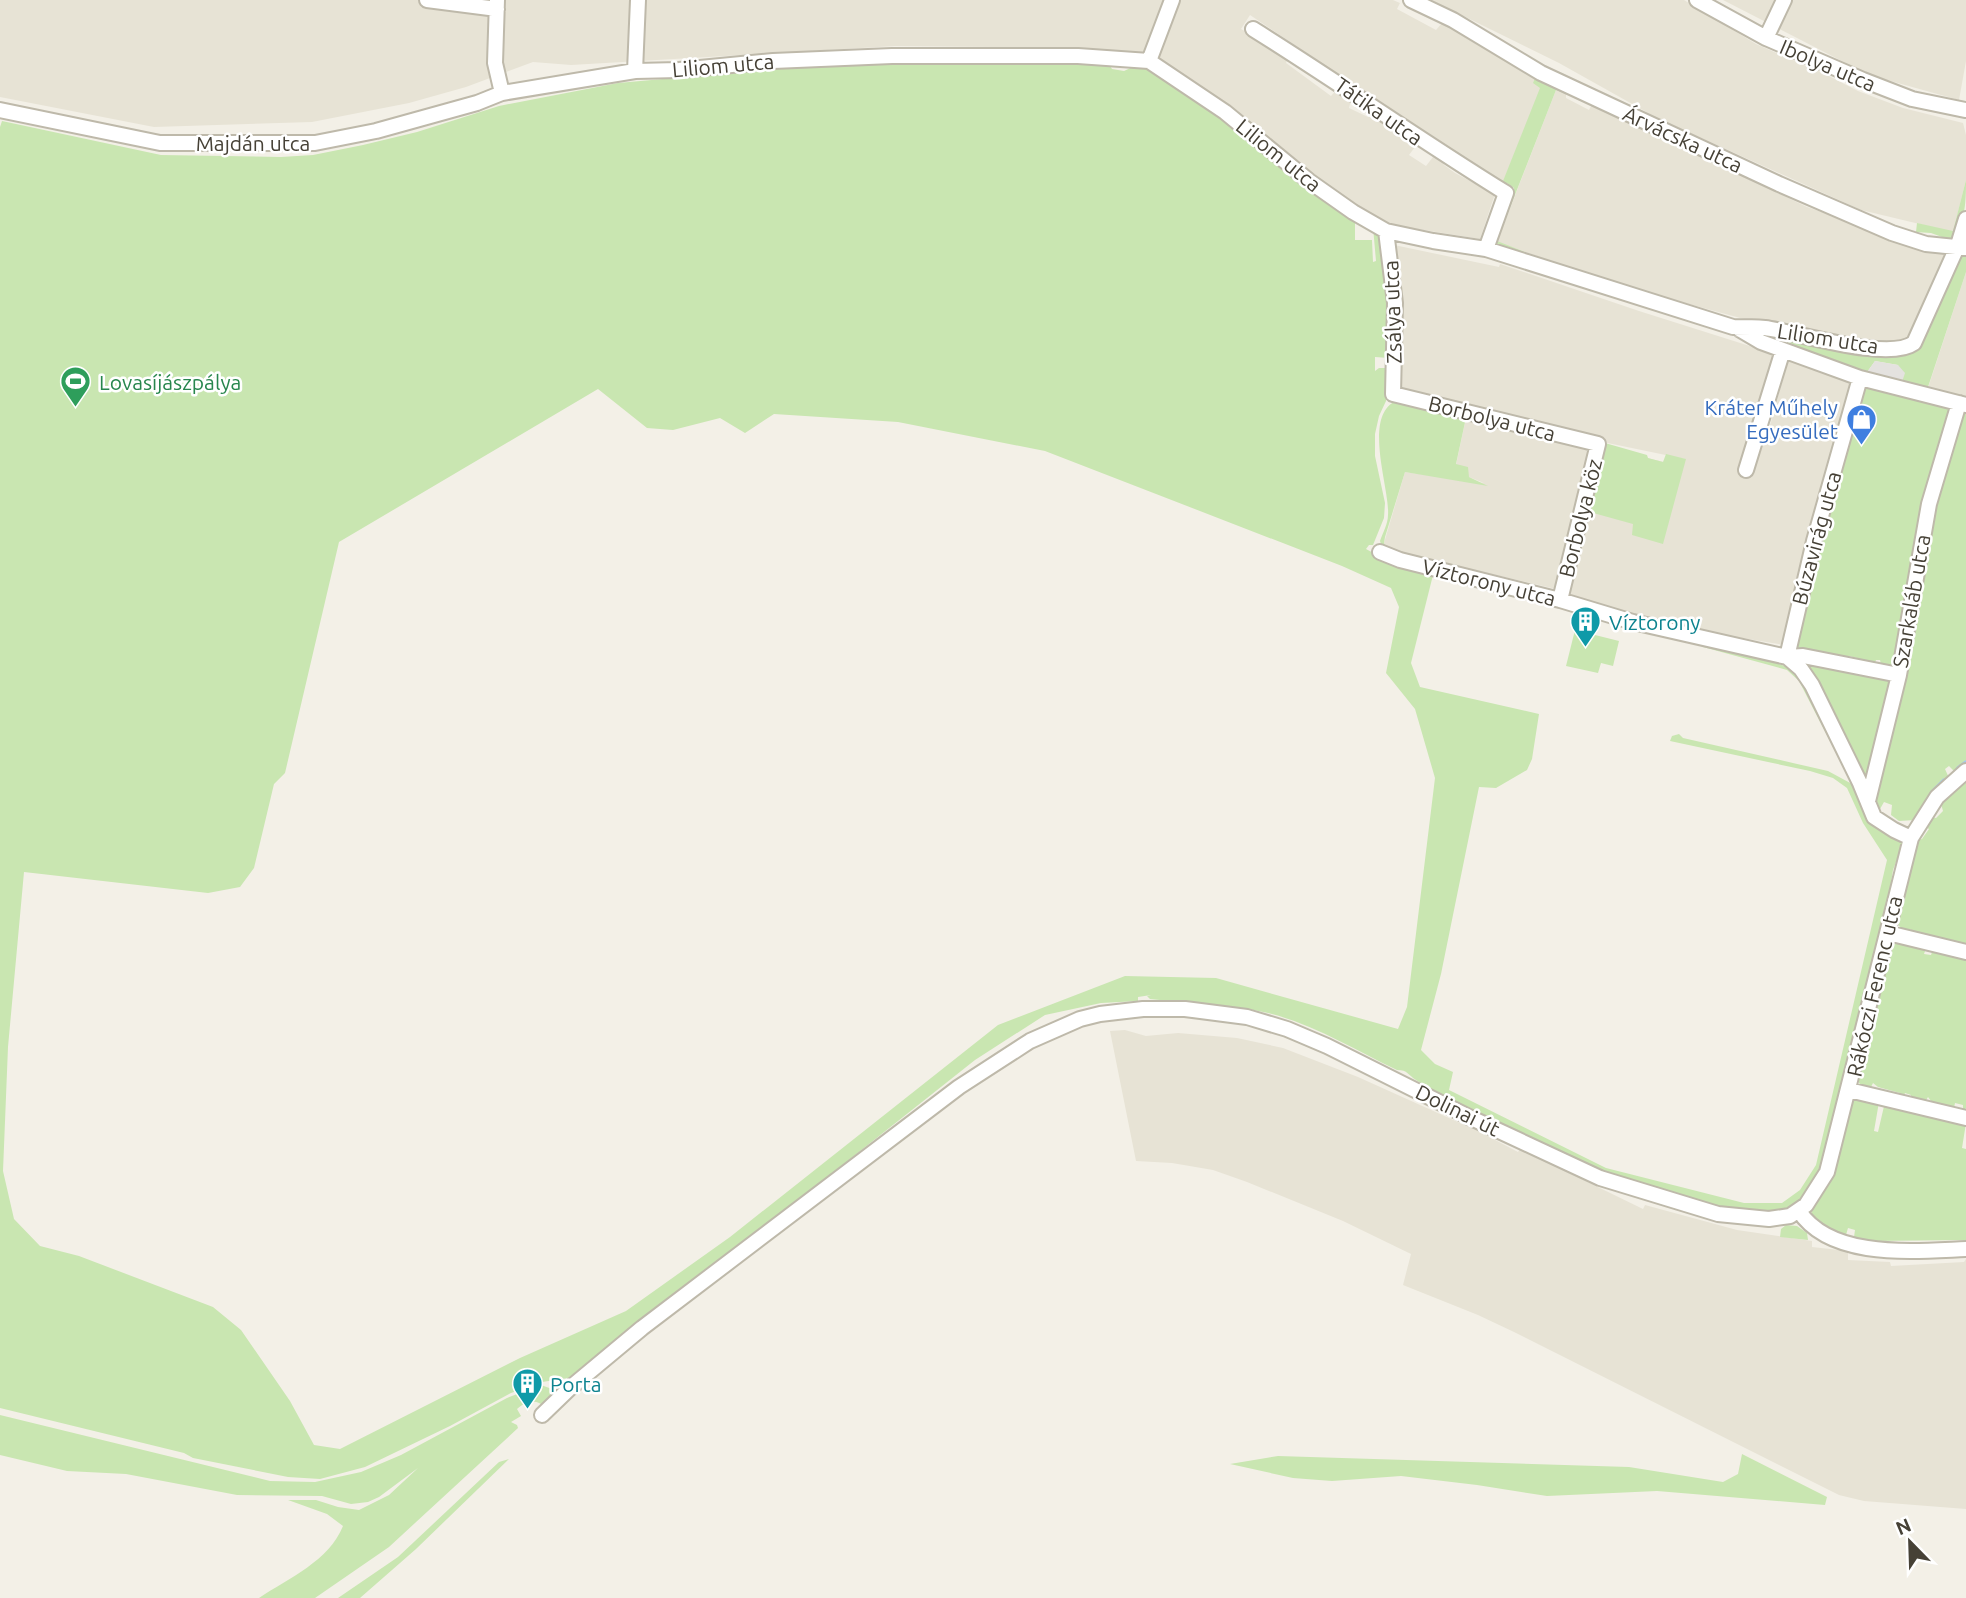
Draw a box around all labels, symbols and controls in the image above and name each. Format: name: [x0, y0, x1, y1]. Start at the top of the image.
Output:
street label: Ibolya utca: [1776, 34, 1880, 96]
street label: Liliom utca: [671, 49, 775, 81]
street label: Tátika utca: [1330, 72, 1428, 150]
street label: Árvácska utca: [1620, 101, 1746, 177]
street label: Liliom utca: [1232, 113, 1326, 197]
street label: Majdán utca: [196, 131, 310, 155]
street label: Zsálya utca: [1378, 260, 1406, 364]
street label: Liliom utca: [1776, 318, 1880, 358]
sports icon: Lovasíjászpálya: [59, 365, 93, 409]
place label: Lovasíjászpálya: [99, 370, 241, 394]
street label: Borbolya utca: [1426, 391, 1558, 445]
place label: Kráter Műhely Egyesület: [1704, 395, 1838, 443]
shop icon: Kráter Műhely Egyesület: [1844, 402, 1878, 446]
street label: Borbolya köz: [1554, 456, 1606, 580]
street label: Búzavirág utca: [1787, 469, 1845, 607]
street label: Szarkaláb utca: [1887, 532, 1935, 670]
street label: Víztorony utca: [1420, 554, 1558, 610]
building icon: Víztorony: [1569, 605, 1603, 649]
place label: Víztorony: [1609, 610, 1700, 634]
street label: Rákóczi Ferenc utca: [1841, 893, 1907, 1079]
street label: Dolinai út: [1412, 1079, 1504, 1141]
building icon: Porta: [510, 1367, 544, 1411]
place label: Porta: [550, 1372, 602, 1396]
north arrow: [1875, 1507, 1945, 1577]
text: N: [1893, 1513, 1914, 1539]

